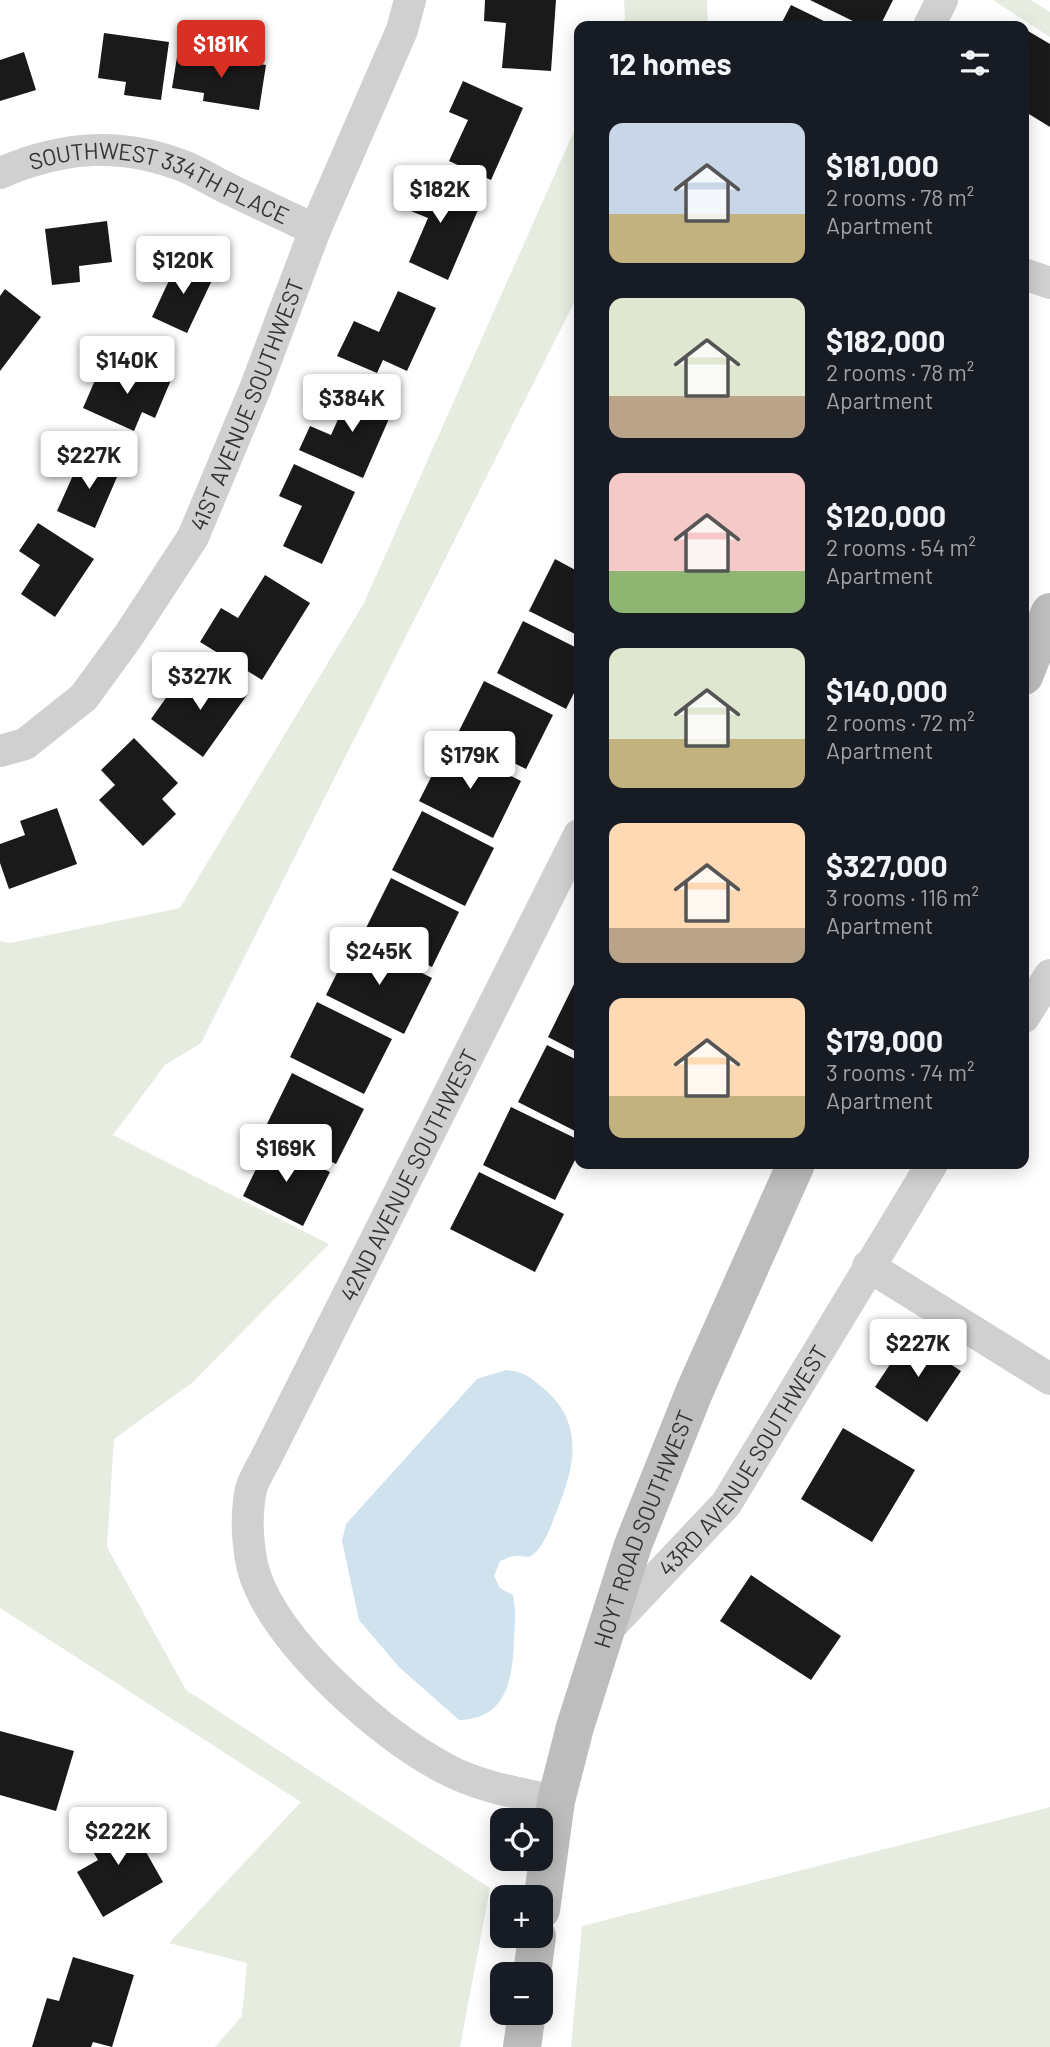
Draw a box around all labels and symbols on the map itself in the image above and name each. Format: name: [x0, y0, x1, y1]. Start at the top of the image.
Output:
pin: $181K: [172, 20, 270, 80]
street label: SOUTHWEST 334TH PLACE: [25, 136, 294, 230]
pin: $182K: [391, 166, 489, 225]
pin: $120K: [134, 236, 232, 296]
street label: 41ST AVENUE SOUTHWEST: [183, 275, 309, 535]
pin: $140K: [78, 336, 176, 396]
pin: $384K: [303, 374, 401, 434]
pin: $227K: [40, 432, 138, 491]
pin: $327K: [151, 652, 249, 712]
pin: $179K: [421, 732, 519, 791]
pin: $245K: [330, 928, 428, 987]
street label: 42ND AVENUE SOUTHWEST: [333, 1044, 483, 1306]
pin: $169K: [237, 1124, 335, 1184]
pin: $227K: [869, 1320, 967, 1379]
street label: 43RD AVENUE SOUTHWEST: [652, 1340, 833, 1581]
street label: HOYT ROAD SOUTHWEST: [587, 1406, 700, 1651]
pin: $222K: [69, 1808, 167, 1867]

